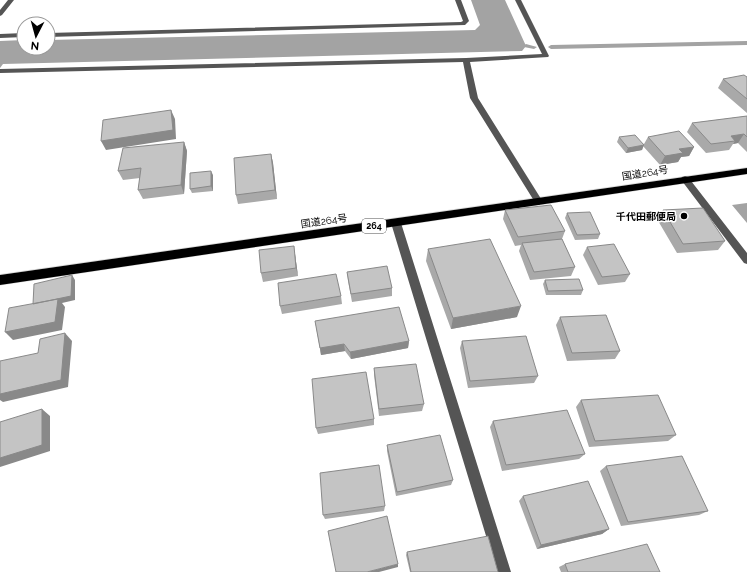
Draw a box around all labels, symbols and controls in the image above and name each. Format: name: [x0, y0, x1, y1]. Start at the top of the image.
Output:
north arrow: [16, 16, 56, 56]
text: N: [30, 39, 40, 52]
street label: 国道264号: [621, 164, 669, 182]
place label: 千代田郵便局: [616, 211, 676, 222]
marker: 千代田郵便局: [679, 211, 689, 221]
street label: 国道264号: [300, 212, 348, 230]
road number: 264: [362, 219, 386, 233]

